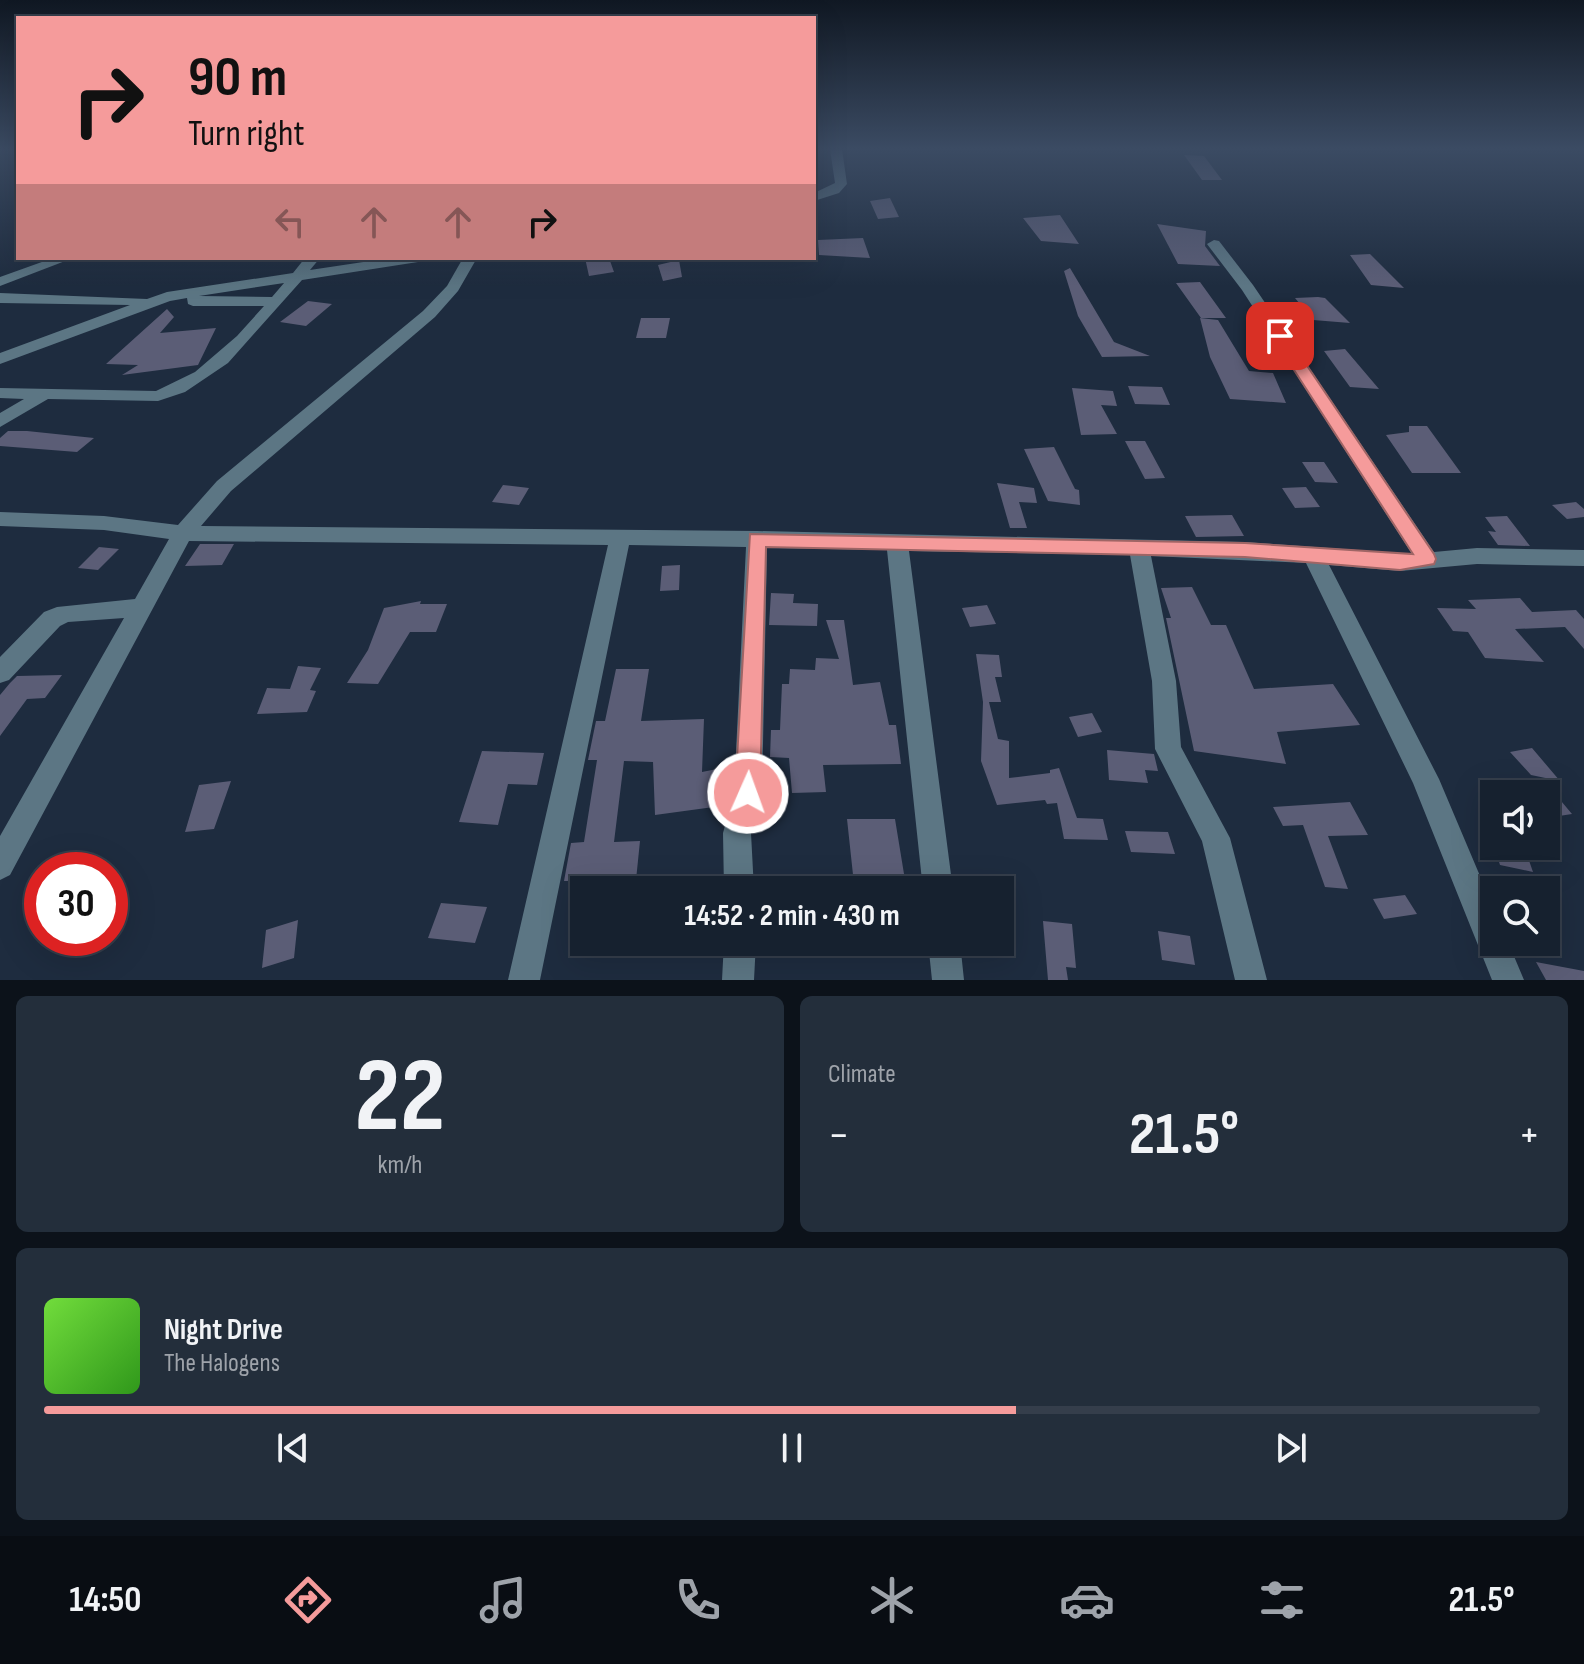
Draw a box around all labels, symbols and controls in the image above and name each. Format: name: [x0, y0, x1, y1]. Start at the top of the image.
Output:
text: 90 m: [188, 45, 287, 112]
icon: right: [56, 48, 160, 152]
text: Turn right: [188, 113, 305, 156]
icon: left: [268, 200, 312, 244]
icon: ahead: [352, 200, 396, 244]
icon: ahead: [436, 200, 480, 244]
icon: right: [520, 200, 564, 244]
pin: [1246, 302, 1314, 370]
icon: arrive: [1258, 314, 1302, 358]
position arrow: [706, 751, 790, 835]
map controls: [1480, 780, 1560, 956]
button: sound: [1480, 780, 1560, 860]
speed limit sign: 30: [24, 852, 128, 956]
button: search: [1480, 876, 1560, 956]
text: 14:52 · 2 min · 430 m: [684, 898, 900, 934]
text: 22: [354, 1035, 446, 1160]
text: Climate: [828, 1059, 896, 1090]
text: 21.5°: [1129, 1099, 1239, 1171]
text: −: [828, 1109, 850, 1162]
text: +: [1518, 1109, 1540, 1162]
text: km/h: [378, 1150, 422, 1181]
text: Night Drive: [164, 1312, 283, 1348]
text: The Halogens: [164, 1348, 280, 1379]
icon: previous: [271, 1426, 315, 1470]
icon: pause: [770, 1426, 814, 1470]
icon: next: [1269, 1426, 1313, 1470]
icon: directions: [280, 1572, 336, 1628]
icon: music: [475, 1572, 531, 1628]
icon: phone: [670, 1572, 726, 1628]
icon: climate: [864, 1572, 920, 1628]
icon: car: [1059, 1572, 1115, 1628]
icon: filters: [1254, 1572, 1310, 1628]
text: 14:50: [69, 1579, 141, 1622]
text: 21.5°: [1449, 1579, 1515, 1622]

